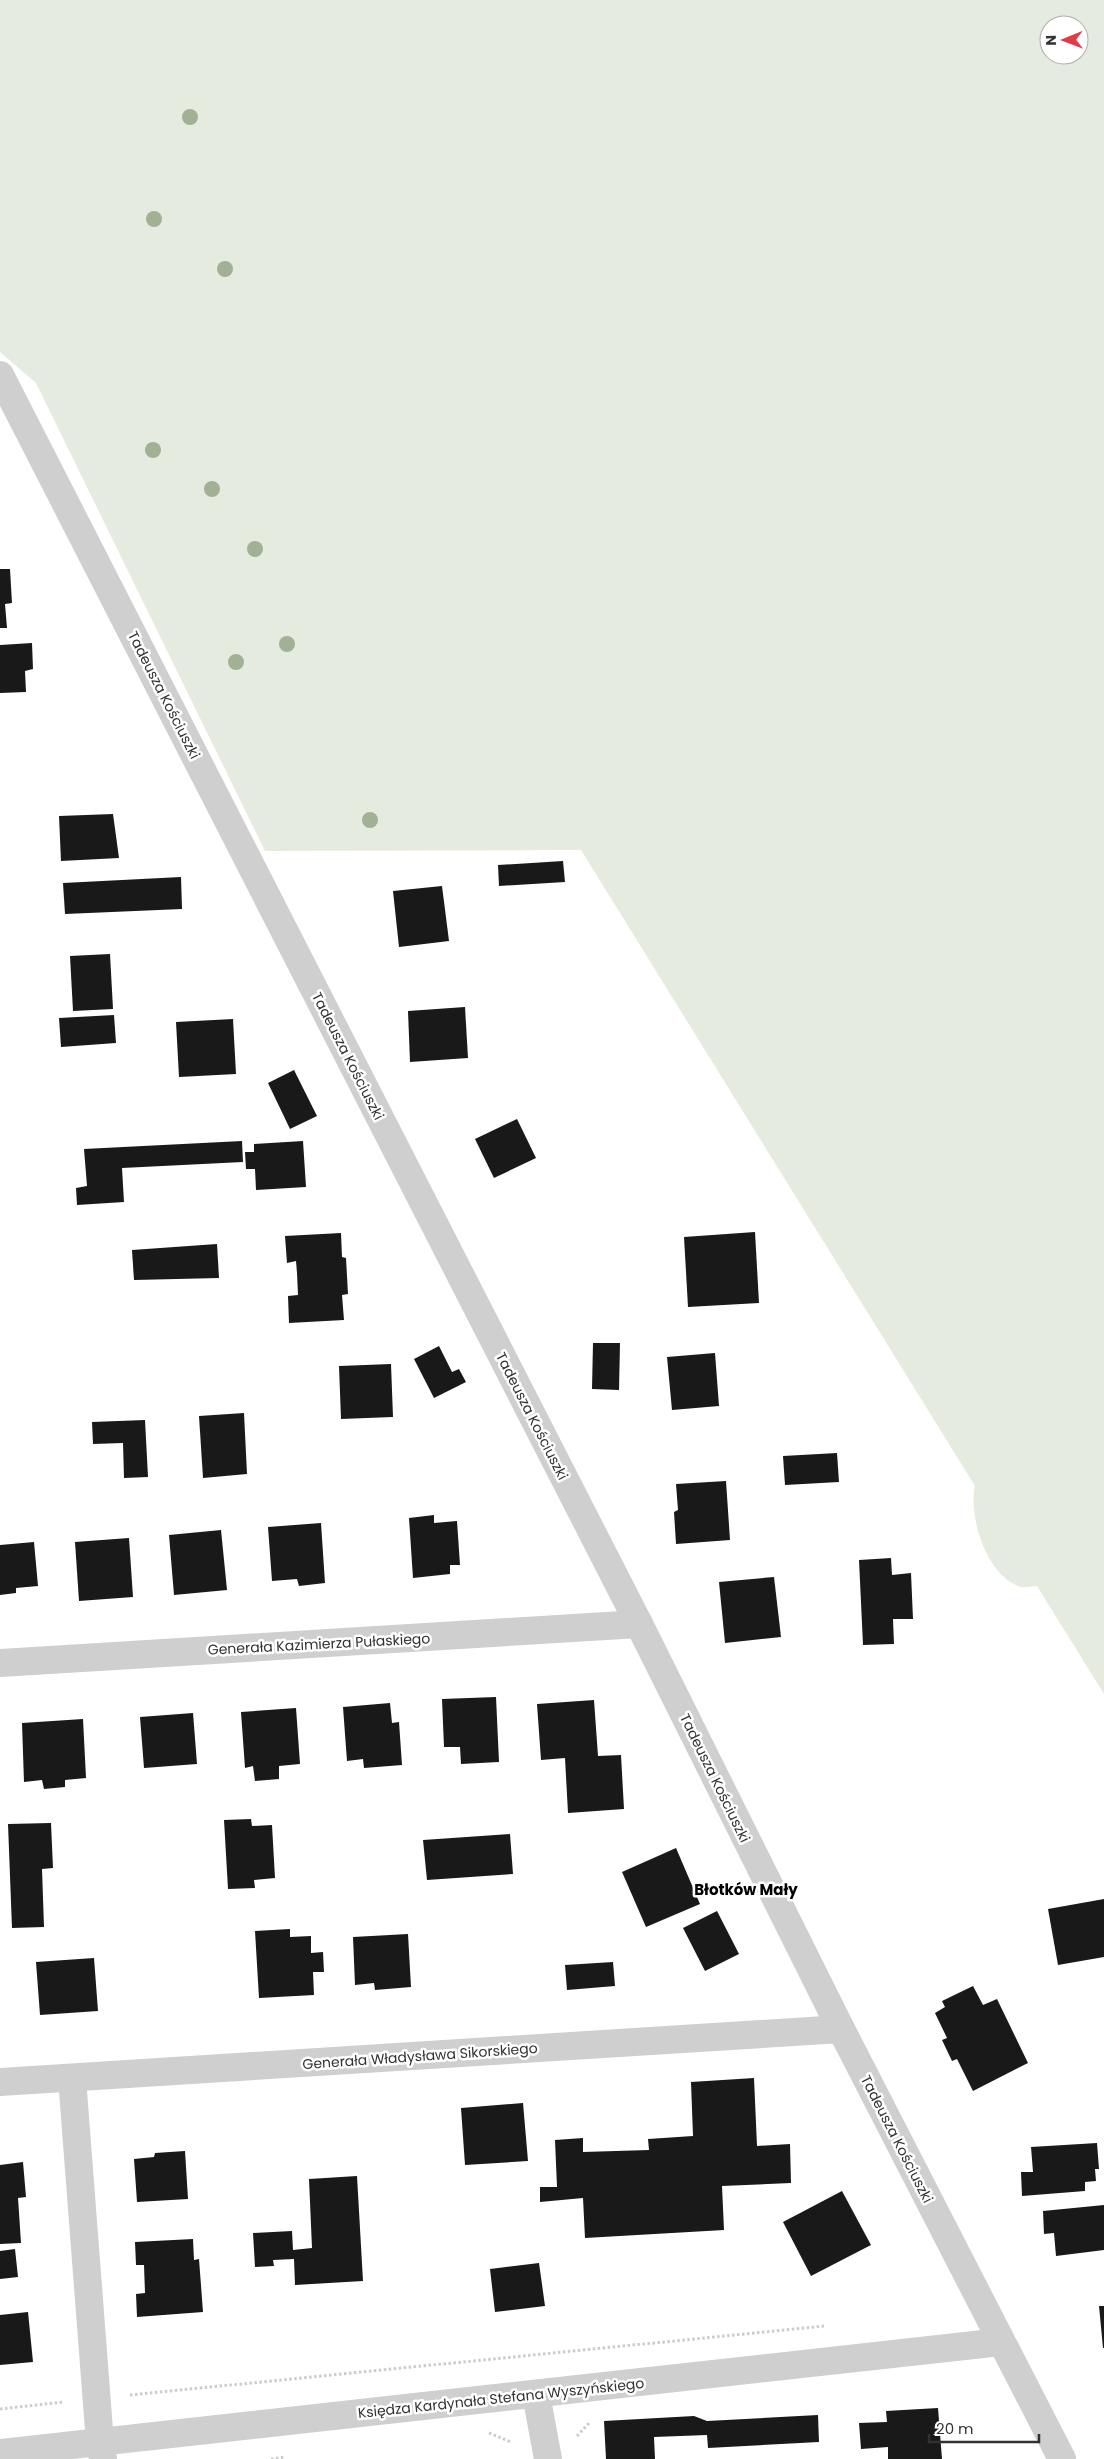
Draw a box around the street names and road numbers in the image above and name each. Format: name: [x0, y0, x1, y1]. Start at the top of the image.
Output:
street label: Tadeusza Kościuszki: [123, 628, 205, 762]
street label: Tadeusza Kościuszki: [307, 989, 389, 1123]
street label: Tadeusza Kościuszki: [491, 1349, 573, 1483]
street label: Generała Kazimierza Pułaskiego: [207, 1628, 431, 1660]
street label: Tadeusza Kościuszki: [675, 1710, 755, 1846]
street label: Generała Władysława Sikorskiego: [302, 2038, 538, 2074]
street label: Tadeusza Kościuszki: [856, 2072, 938, 2206]
street label: Księdza Kardynała Stefana Wyszyńskiego: [357, 2373, 645, 2423]

